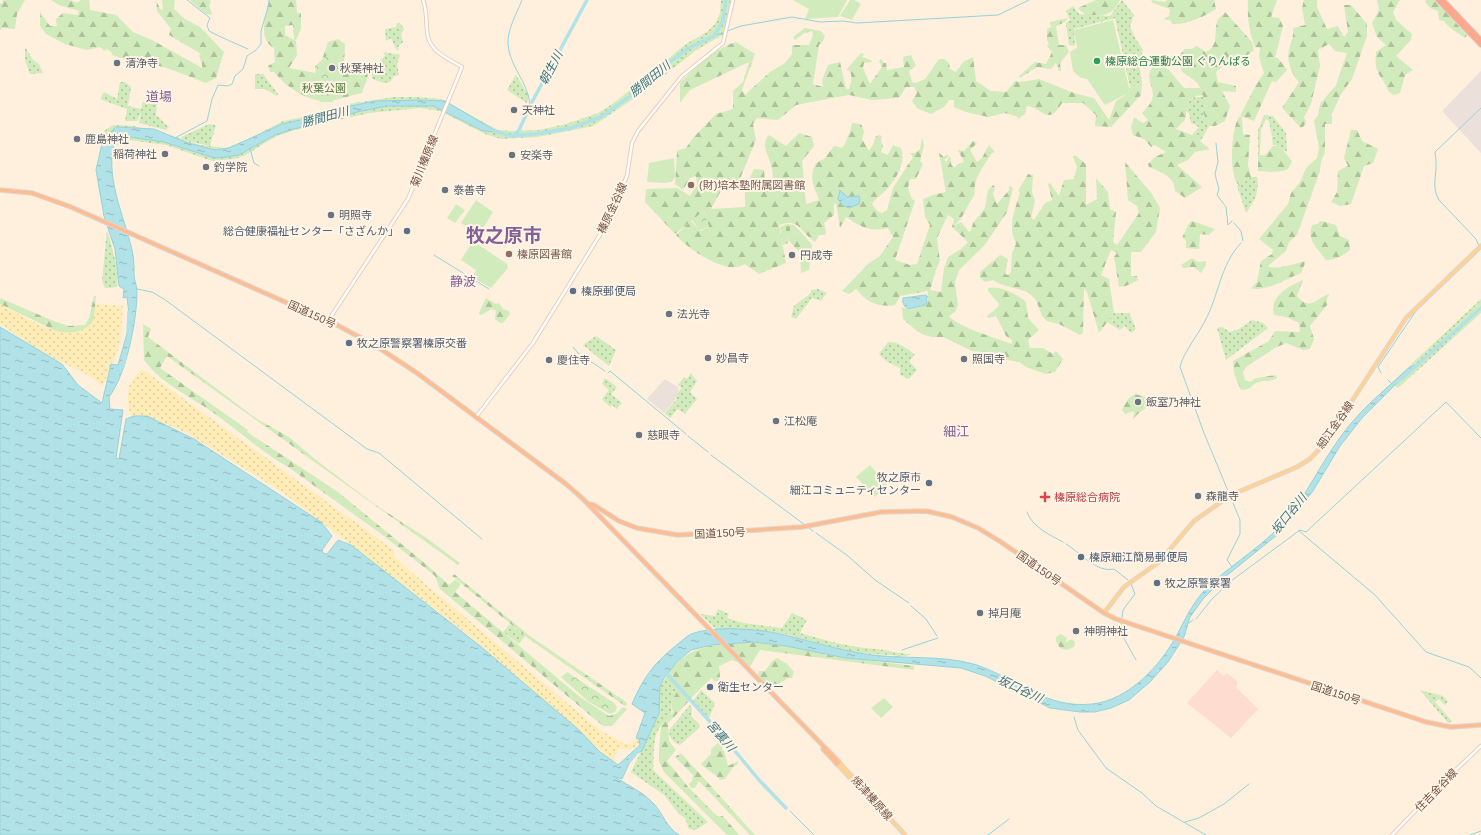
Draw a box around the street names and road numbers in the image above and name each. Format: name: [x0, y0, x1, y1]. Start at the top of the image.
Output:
street label: 菊川榛原線: [408, 133, 440, 189]
street label: 榛原金谷線: [595, 181, 629, 235]
street label: 国道150号: [286, 298, 338, 330]
street label: 細江金谷線: [1314, 399, 1356, 451]
street label: 国道150号: [694, 526, 746, 540]
street label: 国道150号: [1015, 548, 1063, 588]
street label: 国道150号: [1310, 679, 1362, 707]
street label: 住吉金谷線: [1413, 766, 1459, 814]
street label: 焼津榛原線: [849, 774, 895, 822]

